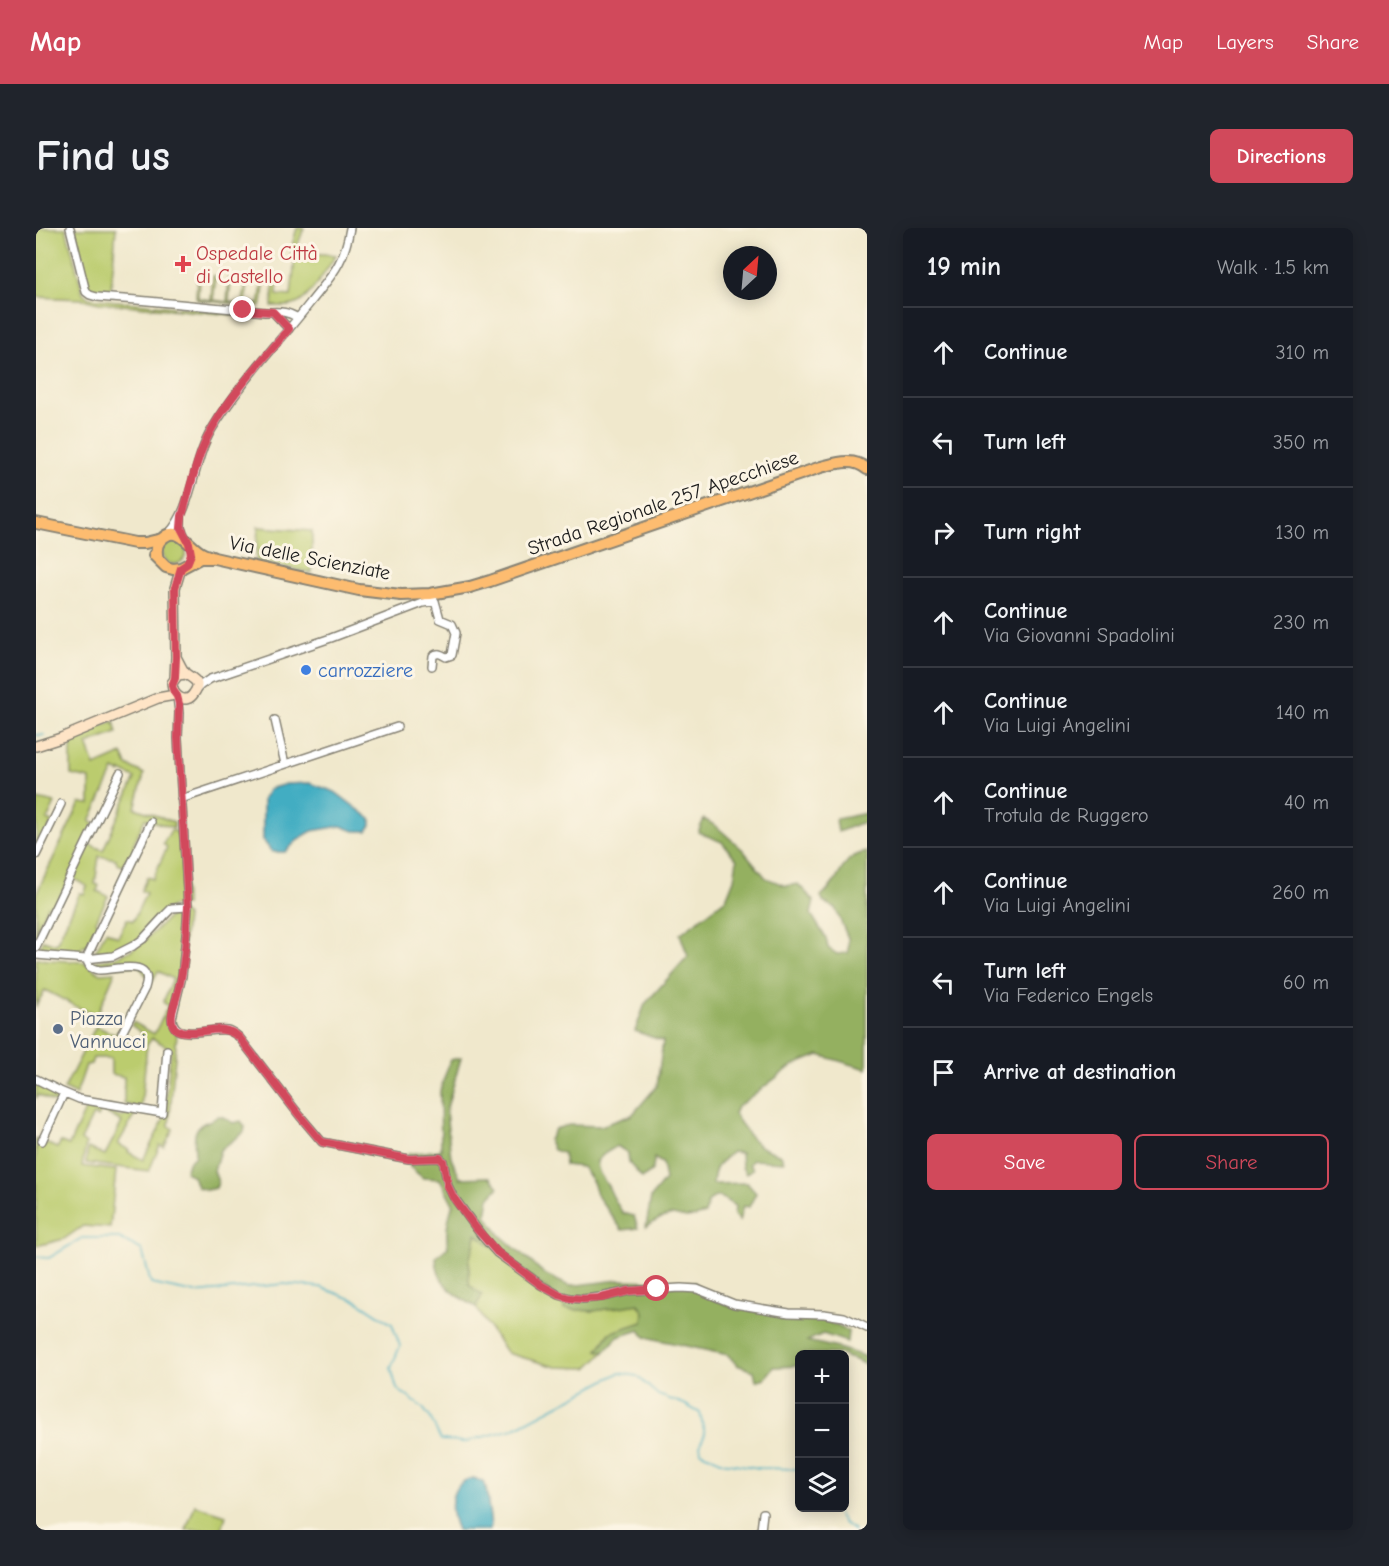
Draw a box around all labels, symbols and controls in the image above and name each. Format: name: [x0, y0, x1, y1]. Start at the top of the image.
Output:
text: Map: [30, 26, 81, 58]
text: Map: [1144, 30, 1183, 54]
text: Layers: [1216, 30, 1274, 54]
text: Share: [1307, 30, 1359, 54]
button: Directions: [1210, 129, 1353, 183]
text: Find us: [36, 132, 170, 181]
place label: Ospedale Città di Castello: [196, 242, 318, 288]
north arrow: [723, 246, 777, 300]
text: 19 min: [927, 252, 1001, 282]
marker: Ospedale Città di Castello: [174, 255, 192, 273]
text: Walk · 1.5 km: [1217, 256, 1329, 279]
route end: [229, 296, 255, 322]
icon: ahead: [927, 336, 960, 369]
text: Continue: [984, 339, 1067, 365]
text: 310 m: [1276, 341, 1329, 364]
icon: left: [927, 426, 960, 459]
text: Turn left: [984, 429, 1066, 455]
text: 350 m: [1273, 431, 1329, 454]
street label: Strada Regionale 257 Apecchiese: [525, 446, 801, 560]
icon: right: [927, 516, 960, 549]
text: Turn right: [984, 519, 1081, 545]
text: 130 m: [1276, 521, 1329, 544]
street label: Via delle Scienziate: [228, 531, 392, 585]
text: Continue: [984, 598, 1067, 624]
icon: ahead: [927, 606, 960, 639]
text: 230 m: [1273, 611, 1329, 634]
text: Via Giovanni Spadolini: [984, 624, 1175, 647]
place label: carrozziere: [318, 659, 413, 682]
marker: carrozziere: [299, 663, 313, 677]
text: Continue: [984, 688, 1067, 714]
icon: ahead: [927, 696, 960, 729]
text: 140 m: [1276, 701, 1329, 724]
text: Via Luigi Angelini: [984, 714, 1130, 737]
text: Continue: [984, 778, 1067, 804]
icon: ahead: [927, 786, 960, 819]
text: 40 m: [1284, 791, 1329, 814]
text: Trotula de Ruggero: [984, 804, 1149, 827]
text: Continue: [984, 868, 1067, 894]
icon: ahead: [927, 876, 960, 909]
text: 260 m: [1272, 881, 1329, 904]
text: Via Luigi Angelini: [984, 894, 1130, 917]
text: Turn left: [984, 958, 1066, 984]
icon: left: [927, 966, 960, 999]
text: 60 m: [1283, 971, 1329, 994]
text: Via Federico Engels: [984, 984, 1153, 1007]
place label: Piazza Vannucci: [70, 1007, 146, 1053]
marker: Piazza Vannucci: [51, 1022, 65, 1036]
icon: arrive: [927, 1056, 960, 1089]
text: Arrive at destination: [984, 1059, 1176, 1085]
button: Save: [927, 1134, 1122, 1190]
button: Share: [1134, 1134, 1329, 1190]
route start: [643, 1275, 669, 1301]
map controls: [795, 1350, 849, 1512]
button: +: [795, 1350, 849, 1404]
button: −: [795, 1404, 849, 1458]
button: layers: [795, 1458, 849, 1512]

